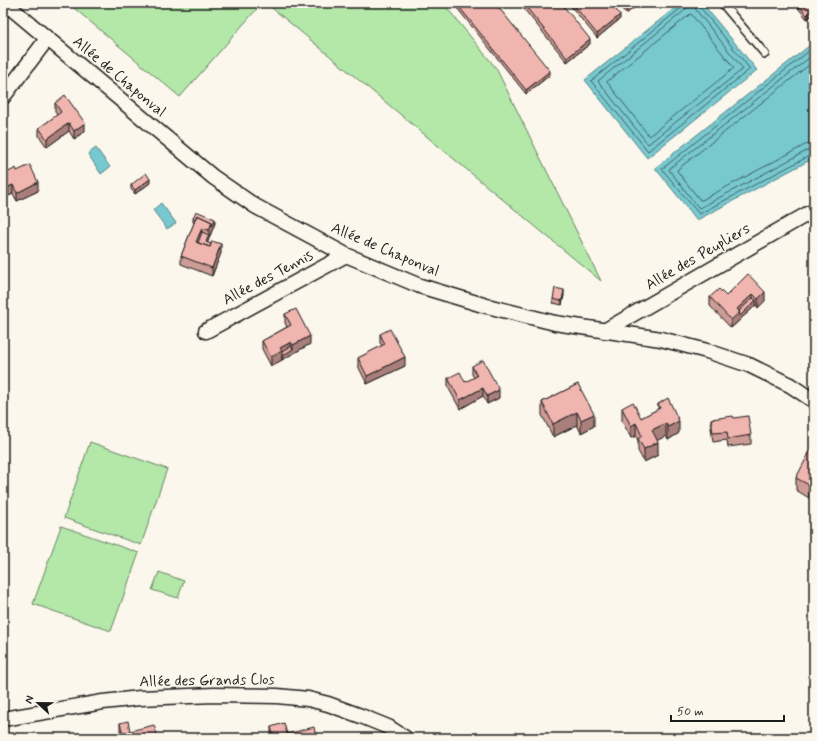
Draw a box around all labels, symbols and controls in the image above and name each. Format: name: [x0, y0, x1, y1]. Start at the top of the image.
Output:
street label: Allée de Chaponval: [68, 32, 170, 122]
street label: Allée de Chaponval: [328, 218, 442, 282]
street label: Allée des Peupliers: [642, 219, 754, 295]
street label: Allée des Tennis: [219, 246, 317, 310]
street label: Allée des Grands Clos: [139, 670, 275, 692]
north arrow: [18, 683, 58, 723]
text: N: [22, 694, 38, 706]
scale bar: [671, 697, 784, 723]
text: 50 m: [677, 704, 704, 720]

